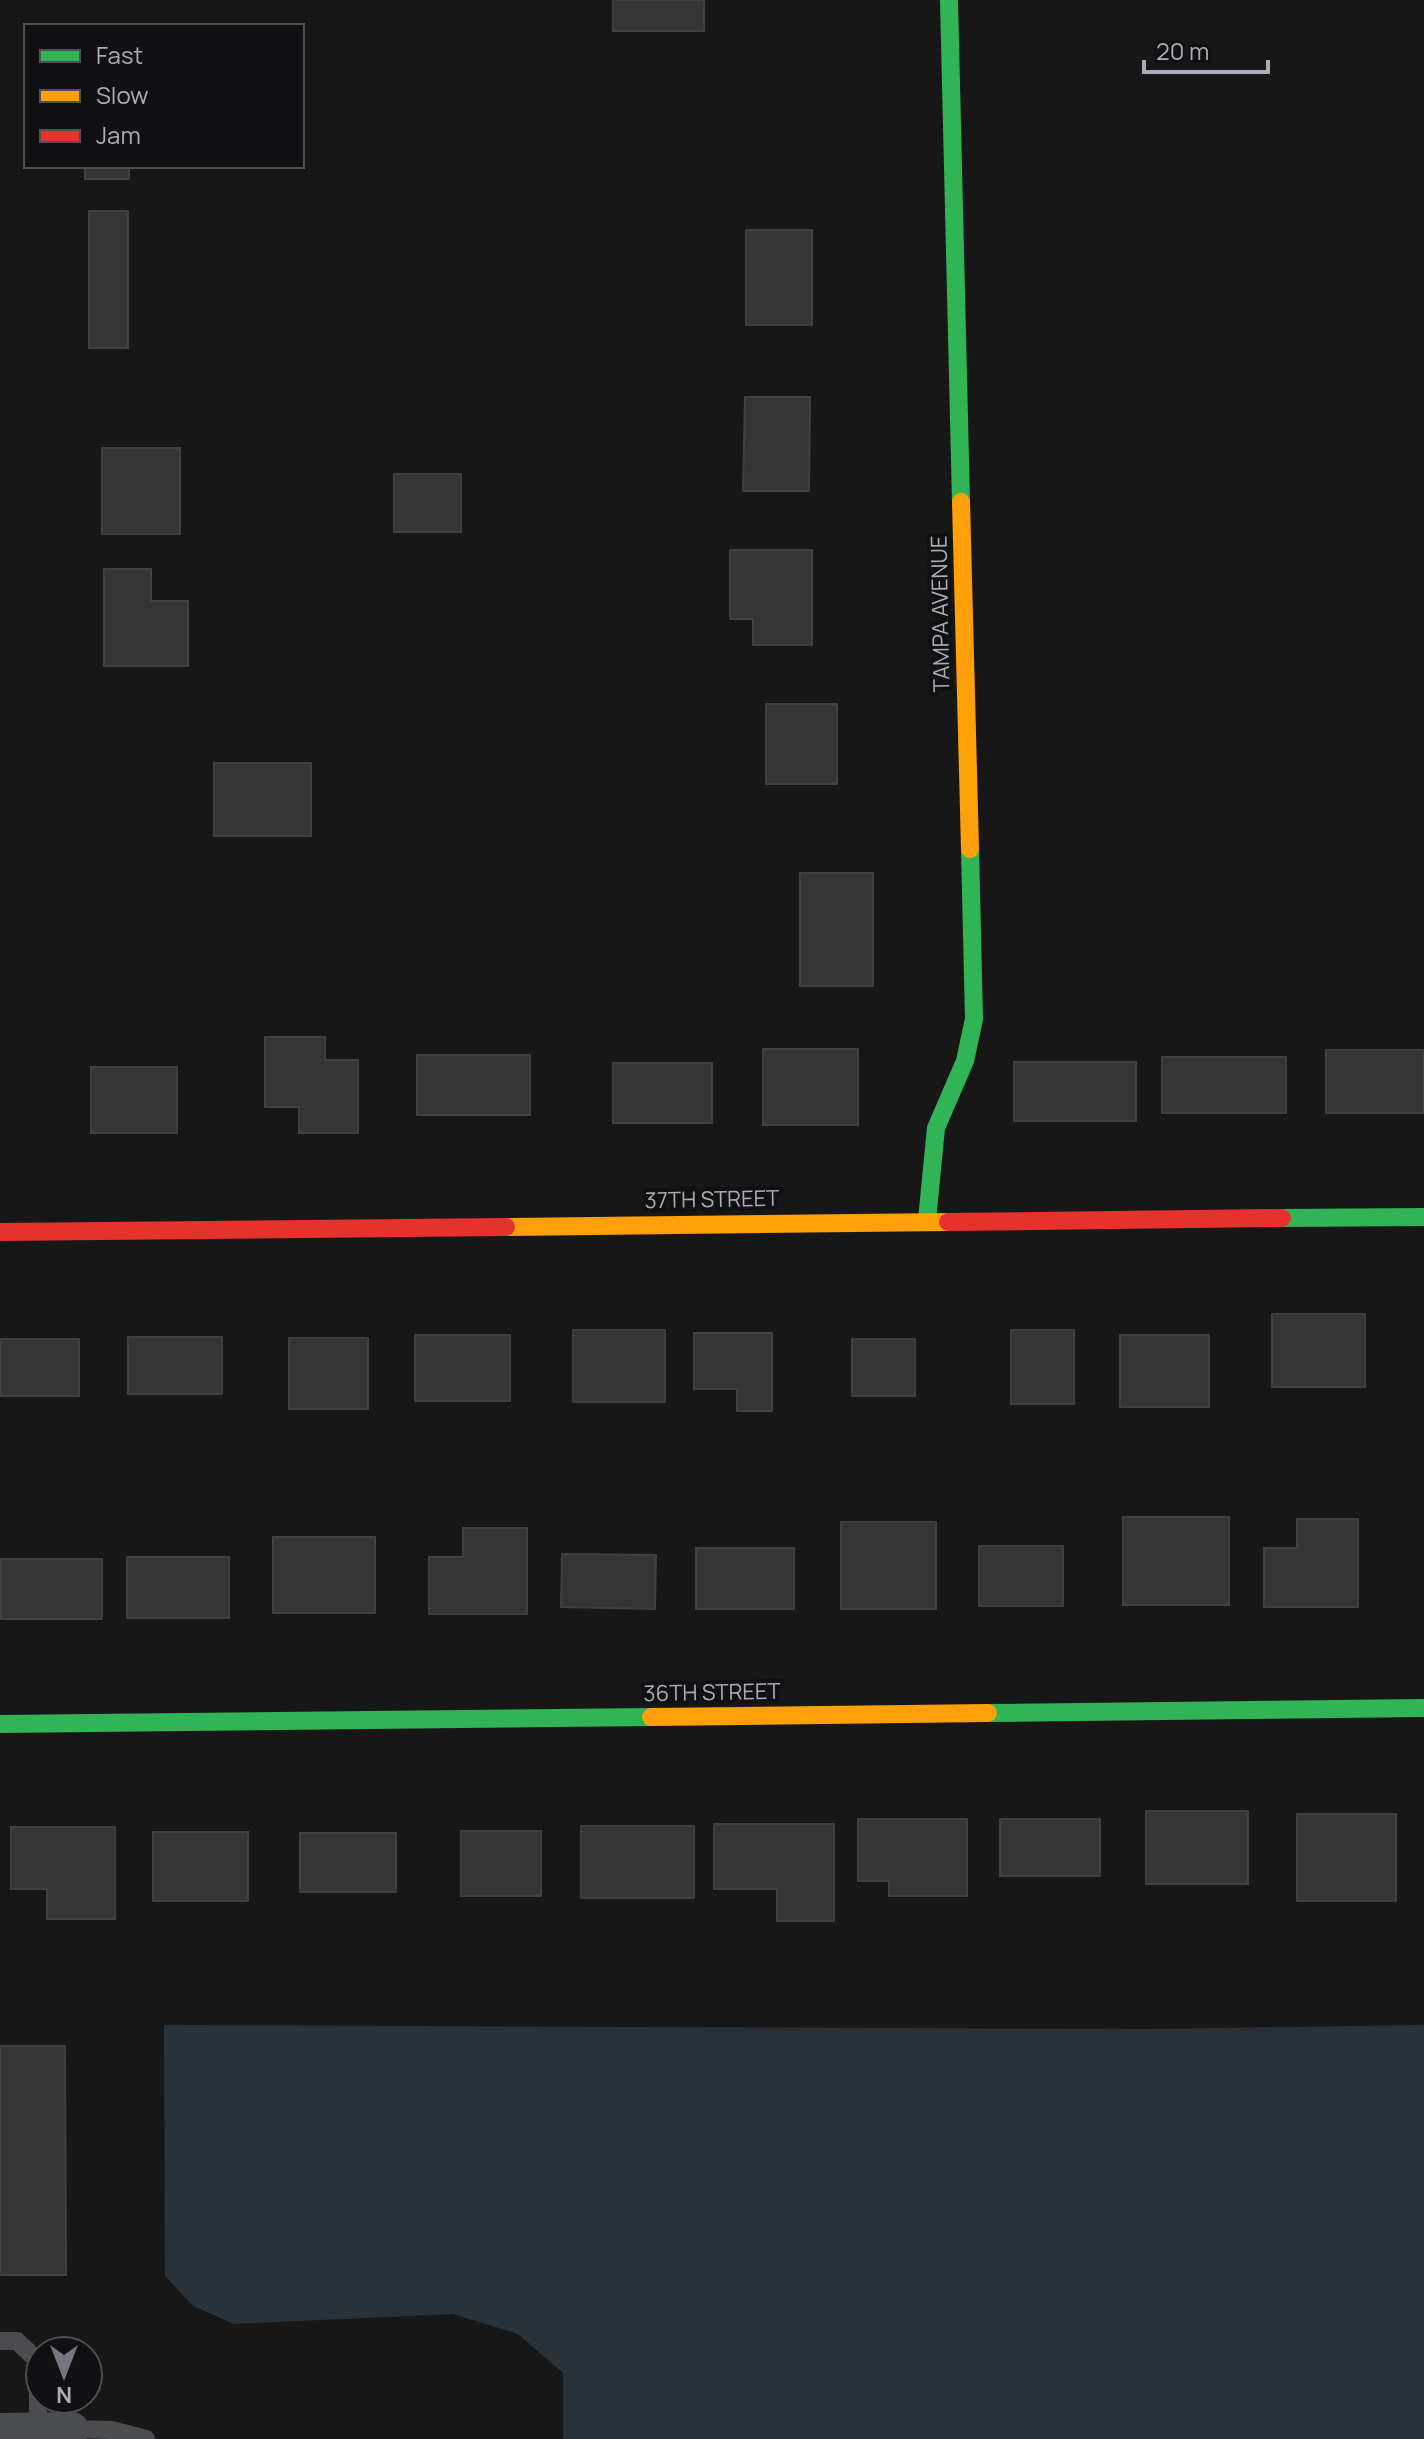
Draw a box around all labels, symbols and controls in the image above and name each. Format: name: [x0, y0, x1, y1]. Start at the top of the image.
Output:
legend: [24, 24, 304, 168]
scale bar: [1144, 24, 1268, 74]
text: 20 m: [1156, 34, 1209, 67]
text: Fast: [96, 38, 143, 71]
text: Slow: [96, 78, 149, 111]
text: Jam: [96, 118, 141, 151]
street label: TAMPA AVENUE: [924, 535, 956, 693]
street label: 37TH STREET: [644, 1183, 780, 1215]
street label: 36TH STREET: [643, 1676, 781, 1708]
north arrow: [24, 2335, 104, 2415]
text: N: [56, 2380, 72, 2410]

